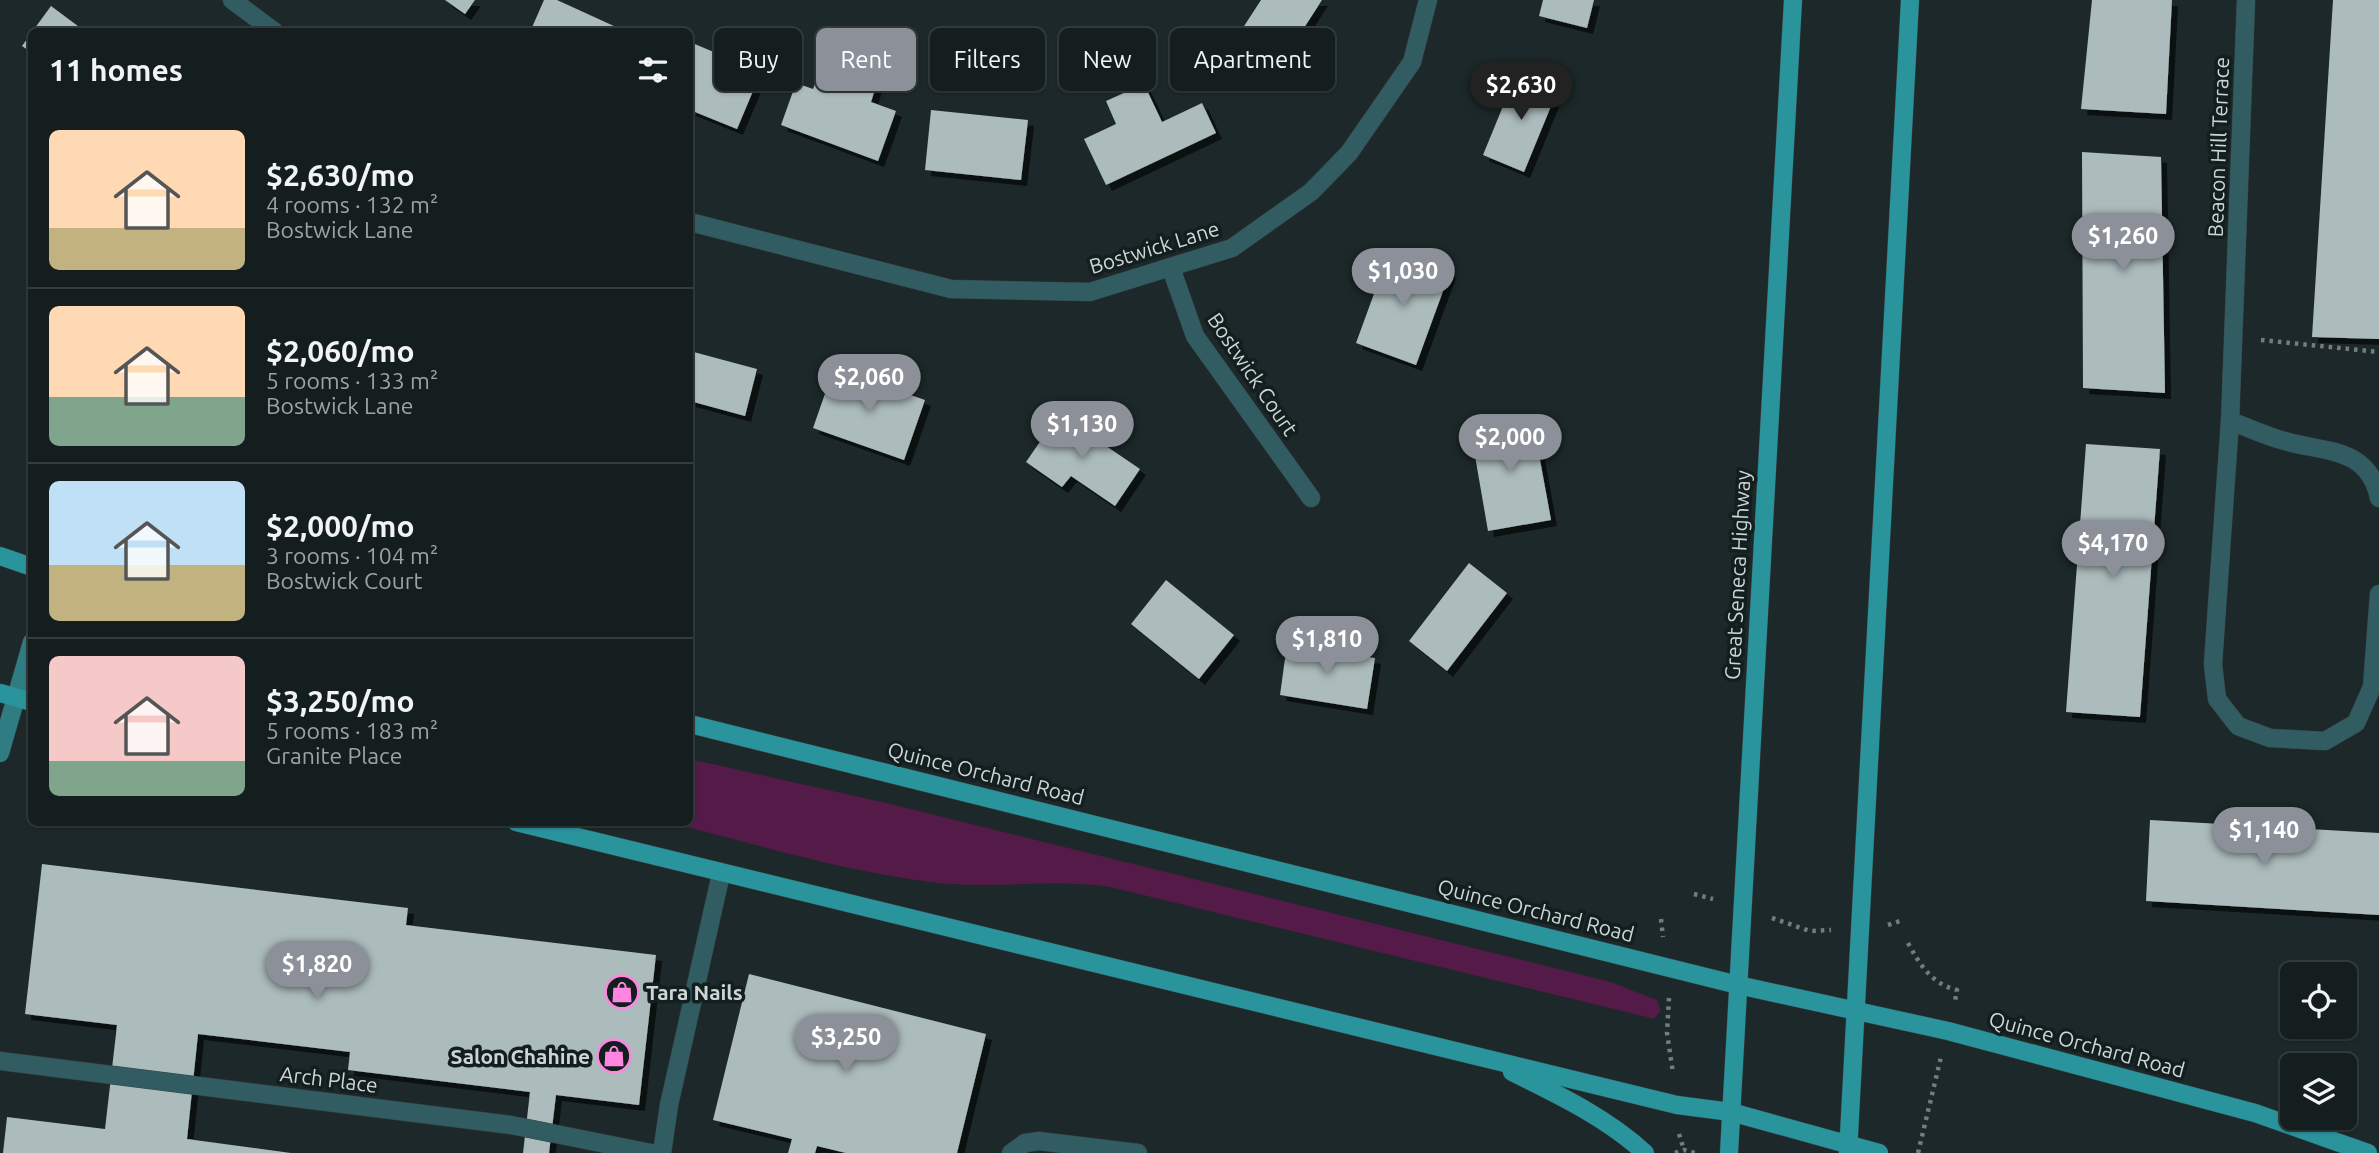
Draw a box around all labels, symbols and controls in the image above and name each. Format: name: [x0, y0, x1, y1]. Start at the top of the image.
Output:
chip: Buy: [714, 28, 802, 91]
chip: Rent: [816, 28, 916, 91]
chip: Filters: [930, 28, 1045, 91]
chip: New: [1059, 28, 1156, 91]
chip: Apartment: [1170, 28, 1335, 91]
icon: filters: [634, 51, 672, 89]
text: 11 homes: [49, 53, 183, 87]
street label: Beacon Hill Terrace: [2203, 56, 2233, 238]
pin: $2,630: [1464, 62, 1578, 122]
text: $2,630: [1486, 72, 1556, 97]
icon: home: [105, 158, 189, 242]
text: $2,630/mo: [266, 158, 415, 192]
text: 4 rooms · 132 m²: [266, 192, 438, 217]
pin: $1,260: [2066, 214, 2180, 273]
street label: Bostwick Lane: [1086, 216, 1222, 278]
text: Bostwick Lane: [266, 217, 414, 242]
text: $1,260: [2088, 223, 2158, 248]
pin: $1,030: [1346, 248, 1460, 308]
text: $1,030: [1368, 258, 1438, 283]
street label: Bostwick Court: [1203, 308, 1303, 440]
icon: home: [105, 334, 189, 418]
text: $2,060/mo: [266, 334, 415, 368]
pin: $2,060: [812, 354, 926, 414]
text: $2,060: [834, 364, 904, 389]
text: 5 rooms · 133 m²: [266, 368, 438, 393]
text: Bostwick Lane: [266, 393, 414, 418]
pin: $1,130: [1025, 402, 1139, 461]
text: $1,130: [1047, 411, 1117, 436]
pin: $2,000: [1453, 414, 1567, 474]
text: $2,000: [1475, 424, 1545, 449]
street label: Great Seneca Highway: [1720, 470, 1754, 680]
icon: home: [105, 509, 189, 593]
text: $2,000/mo: [266, 509, 415, 543]
pin: $4,170: [2056, 520, 2170, 580]
text: $4,170: [2078, 530, 2148, 555]
text: 3 rooms · 104 m²: [266, 543, 438, 568]
text: Bostwick Court: [266, 568, 423, 593]
pin: $1,810: [1270, 616, 1384, 676]
text: $1,810: [1292, 626, 1362, 651]
icon: home: [105, 684, 189, 768]
text: $3,250/mo: [266, 684, 415, 718]
text: 5 rooms · 183 m²: [266, 718, 438, 743]
street label: Quince Orchard Road: [885, 737, 1087, 809]
text: Granite Place: [266, 743, 402, 768]
pin: $1,140: [2207, 808, 2321, 867]
text: $1,140: [2229, 817, 2299, 842]
street label: Quince Orchard Road: [1435, 874, 1637, 946]
pin: $1,820: [260, 942, 374, 1001]
text: $1,820: [282, 951, 352, 976]
map controls: [2280, 962, 2357, 1130]
button: locate: [2280, 962, 2357, 1039]
shop icon: Tara Nails: [603, 973, 641, 1011]
place label: Tara Nails: [646, 980, 743, 1004]
street label: Quince Orchard Road: [1986, 1006, 2188, 1082]
pin: $3,250: [789, 1014, 903, 1074]
text: $3,250: [811, 1024, 881, 1049]
shop icon: Salon Chahine: [595, 1037, 633, 1075]
place label: Salon Chahine: [451, 1044, 590, 1068]
button: layers: [2280, 1053, 2357, 1130]
street label: Arch Place: [279, 1061, 379, 1097]

